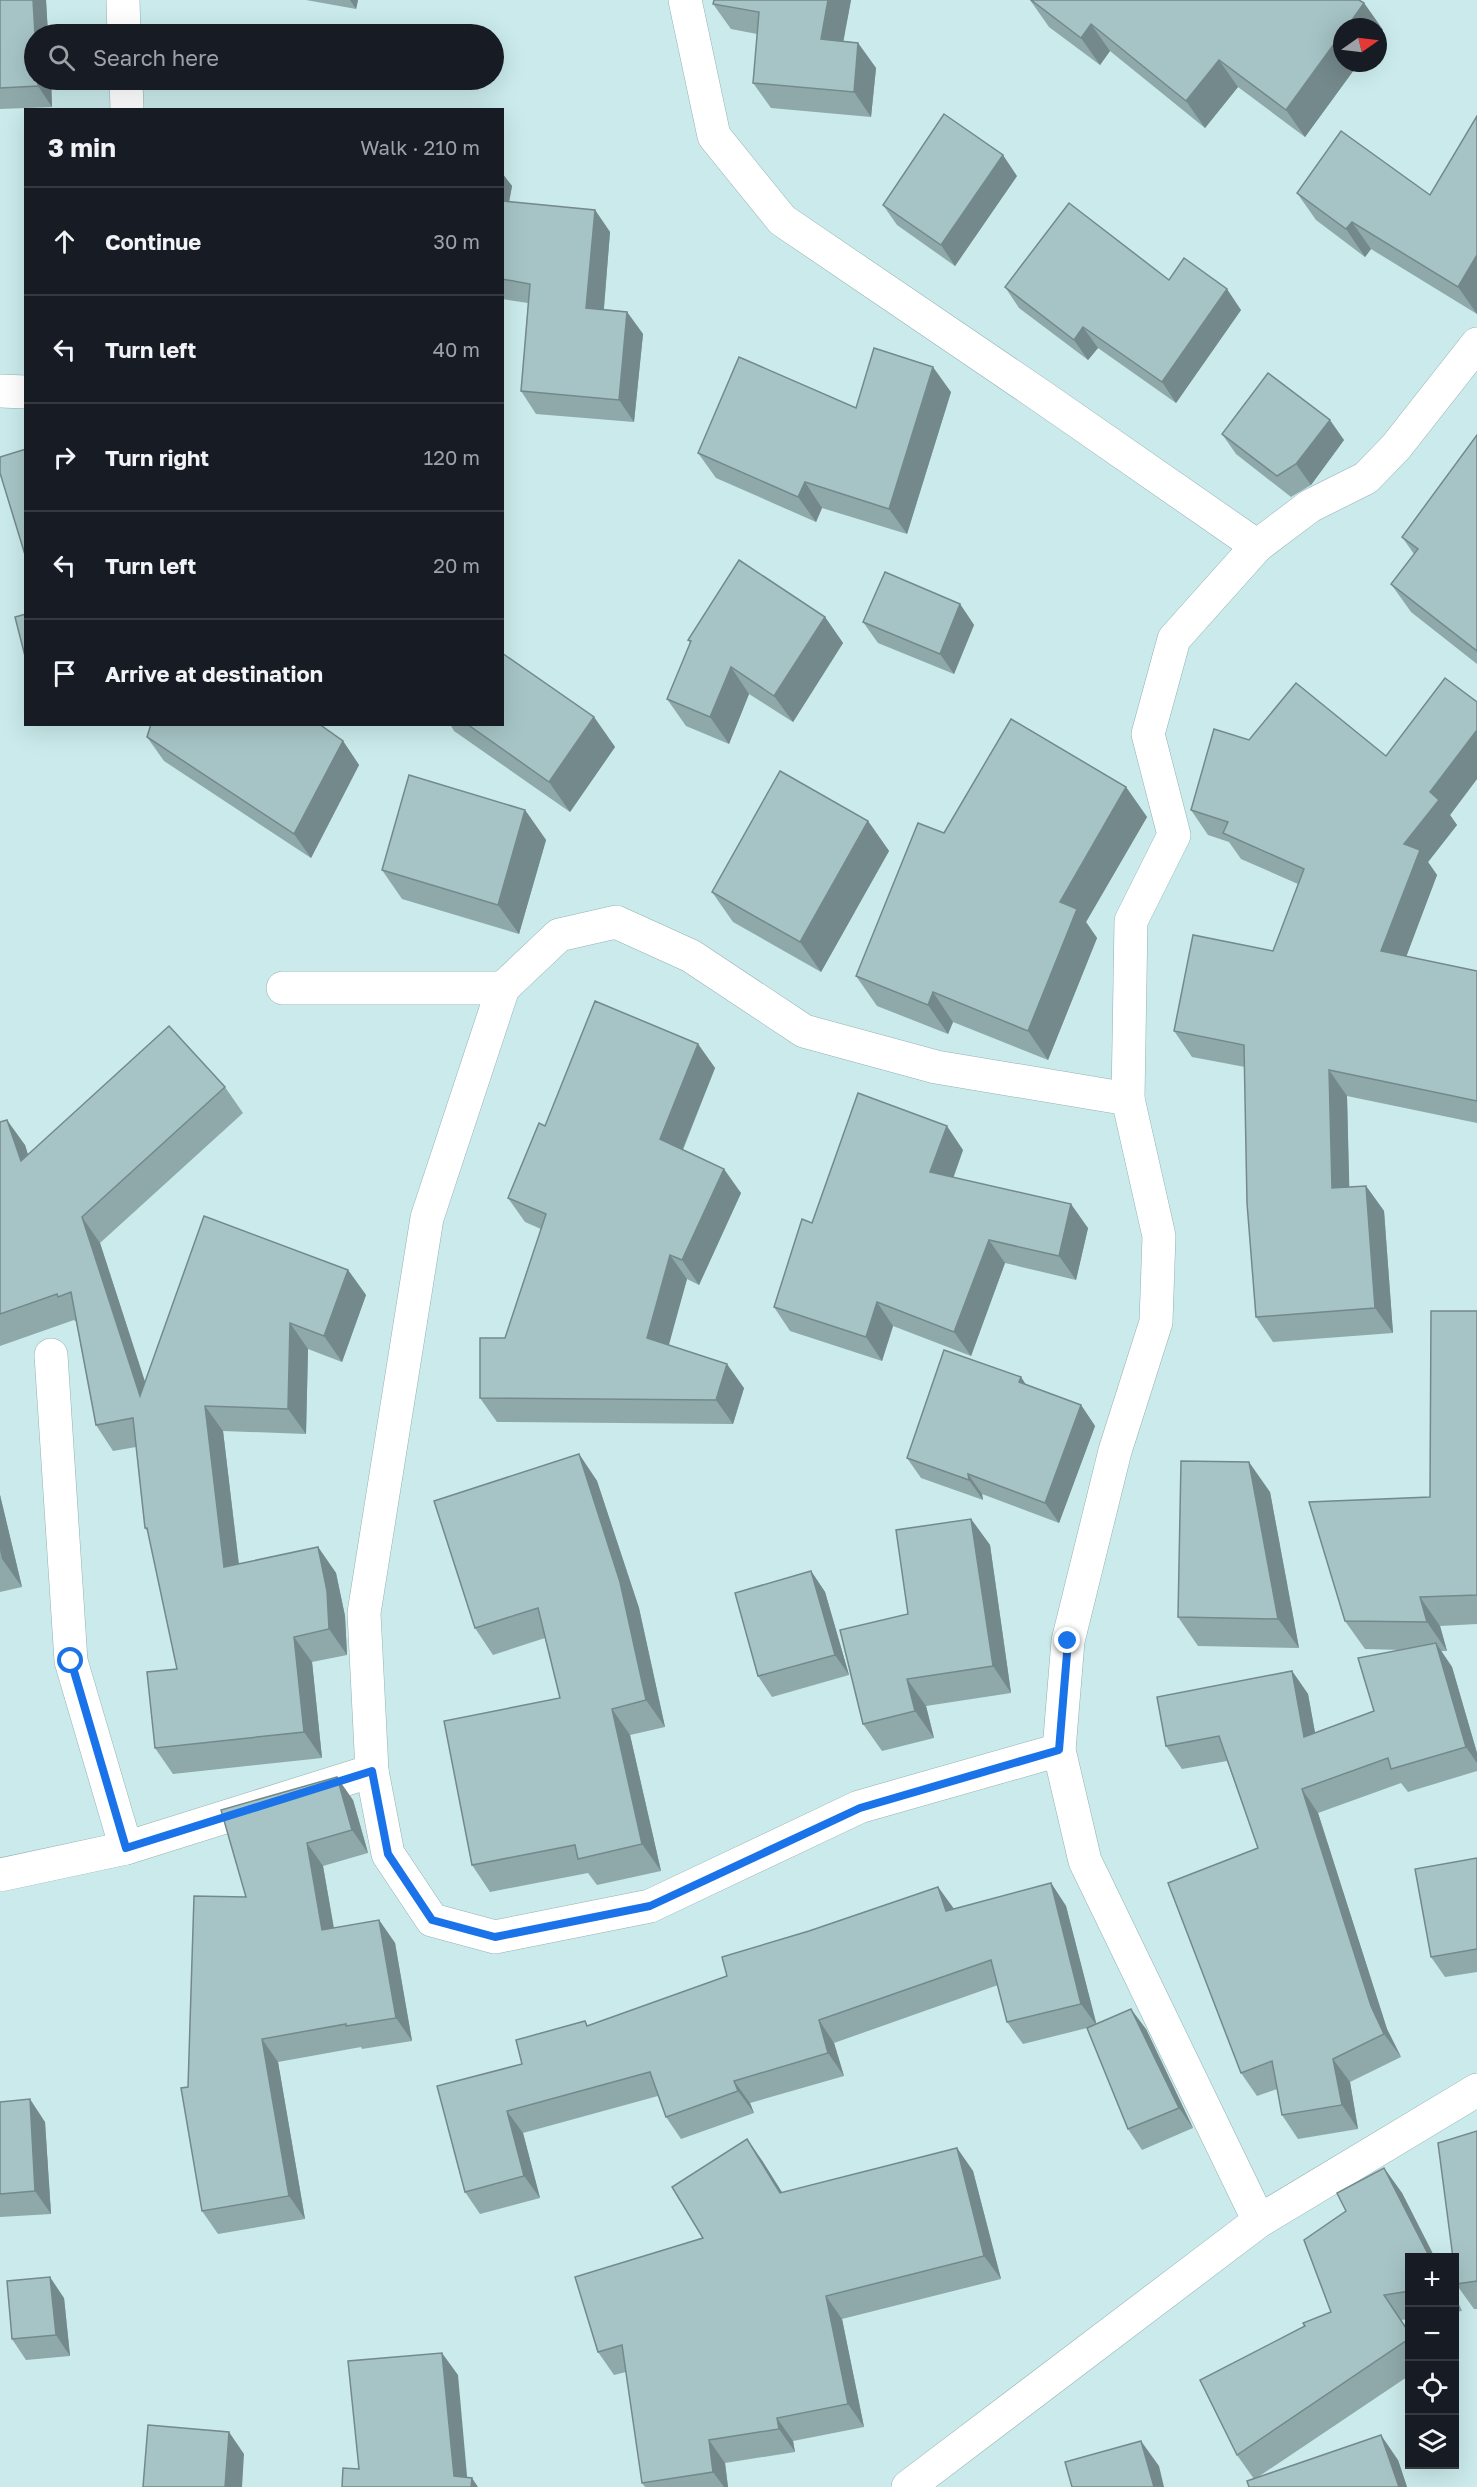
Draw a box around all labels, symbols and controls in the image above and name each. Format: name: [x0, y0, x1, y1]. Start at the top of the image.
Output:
north arrow: [1333, 18, 1387, 72]
search box: [24, 24, 504, 90]
icon: search: [45, 41, 78, 74]
text: Search here: [93, 44, 219, 71]
text: 3 min: [48, 132, 116, 163]
text: Walk · 210 m: [360, 135, 480, 159]
icon: ahead: [48, 225, 81, 258]
text: Continue: [105, 228, 201, 255]
text: 30 m: [433, 229, 480, 253]
icon: left: [48, 333, 81, 366]
text: Turn left: [105, 336, 196, 363]
text: 40 m: [433, 337, 480, 361]
icon: right: [48, 441, 81, 474]
text: Turn right: [105, 444, 209, 471]
text: 120 m: [424, 445, 480, 469]
icon: left: [48, 549, 81, 582]
text: Turn left: [105, 552, 196, 579]
text: 20 m: [433, 553, 480, 577]
icon: arrive: [48, 657, 81, 690]
text: Arrive at destination: [105, 660, 323, 687]
route end: [1054, 1627, 1080, 1653]
route start: [57, 1647, 83, 1673]
map controls: [1405, 2253, 1459, 2469]
button: +: [1405, 2253, 1459, 2307]
button: −: [1405, 2307, 1459, 2361]
button: locate: [1405, 2361, 1459, 2415]
button: layers: [1405, 2415, 1459, 2469]

